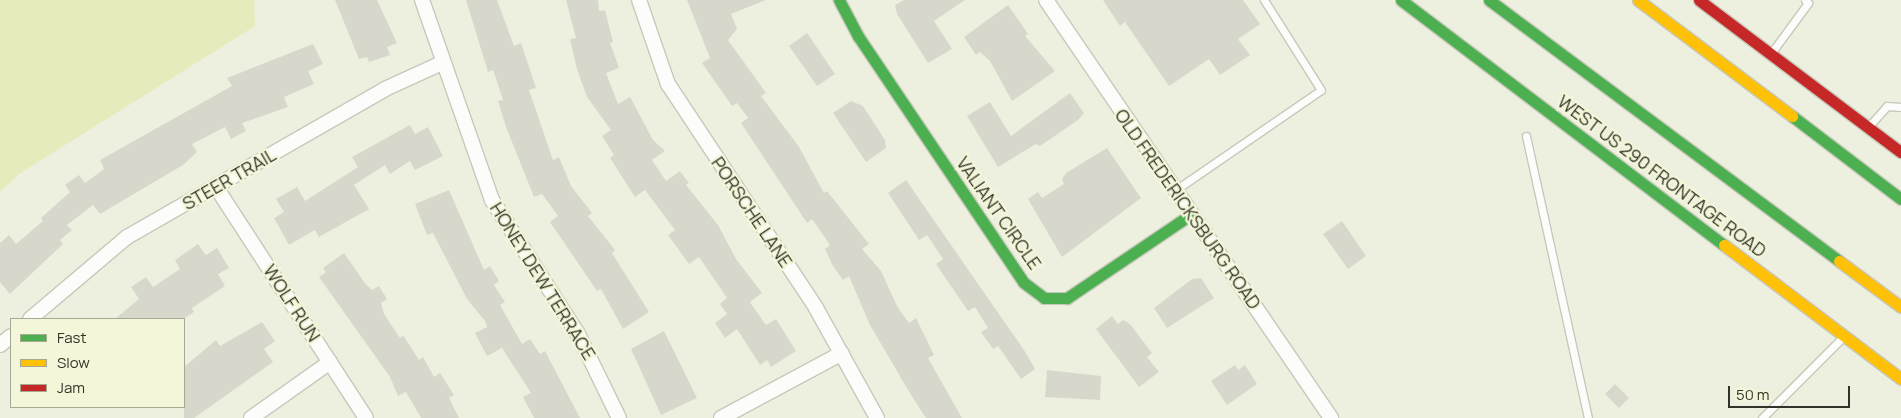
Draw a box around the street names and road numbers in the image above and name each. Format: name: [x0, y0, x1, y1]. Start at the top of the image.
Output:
street label: WEST US 290 FRONTAGE ROAD: [1553, 90, 1771, 262]
street label: OLD FREDERICKSBURG ROAD: [1110, 105, 1266, 313]
street label: STEER TRAIL: [178, 144, 280, 214]
street label: VALIANT CIRCLE: [952, 152, 1046, 274]
street label: PORSCHE LANE: [707, 153, 797, 271]
street label: HONEY DEW TERRACE: [486, 198, 600, 364]
street label: WOLF RUN: [259, 260, 325, 346]

